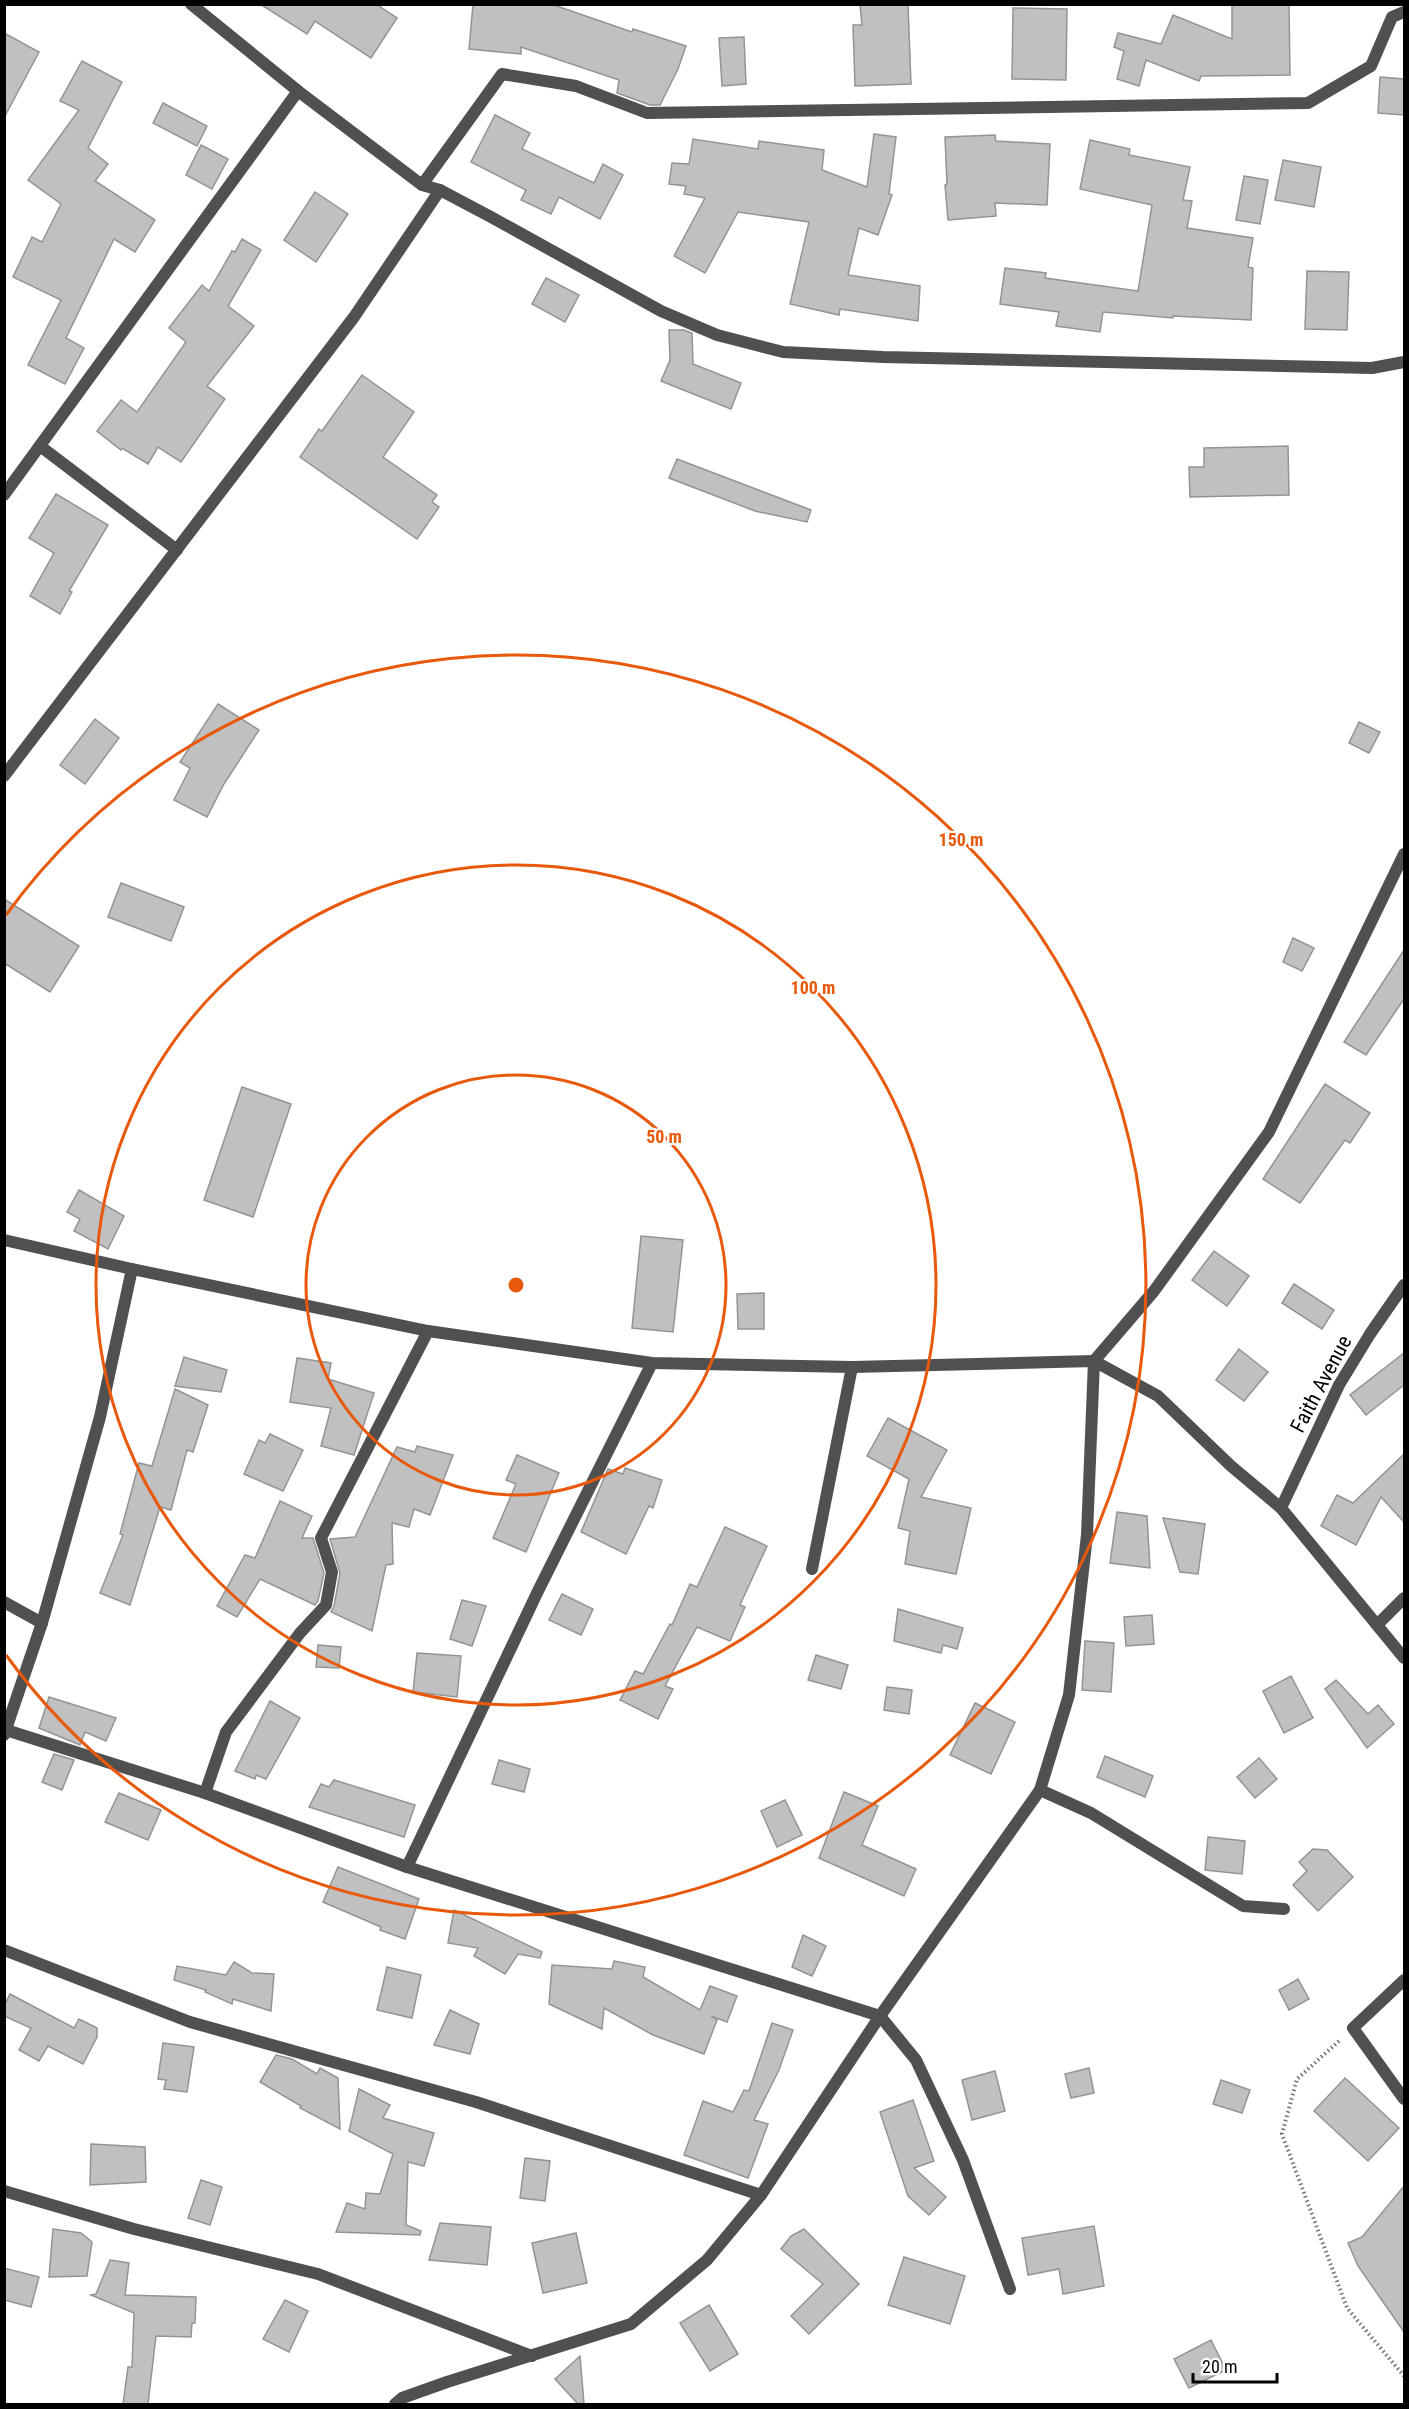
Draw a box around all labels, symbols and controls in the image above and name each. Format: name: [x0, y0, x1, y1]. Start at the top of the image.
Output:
text: 150 m: [939, 829, 983, 850]
text: 100 m: [791, 977, 835, 998]
text: 50 m: [646, 1126, 682, 1147]
centre of rings: [506, 1275, 526, 1295]
street label: Faith Avenue: [1285, 1331, 1357, 1437]
scale bar: [1193, 2346, 1277, 2384]
text: 20 m: [1202, 2356, 1237, 2377]

